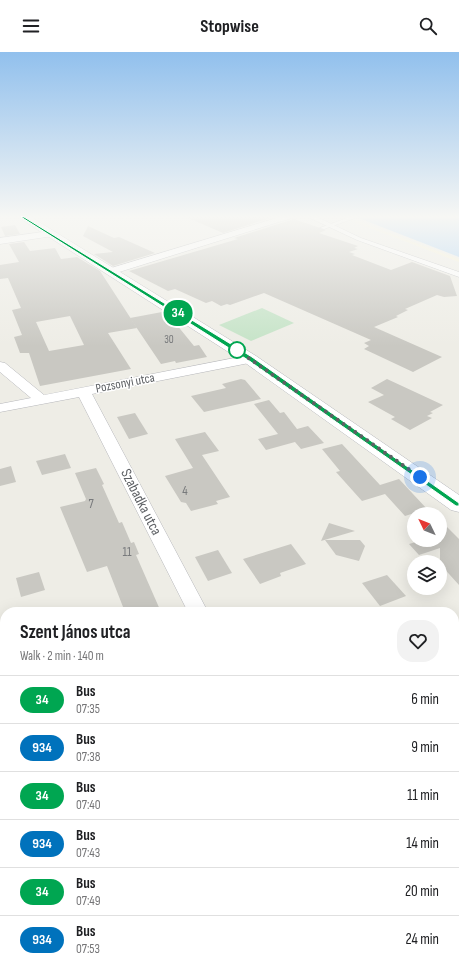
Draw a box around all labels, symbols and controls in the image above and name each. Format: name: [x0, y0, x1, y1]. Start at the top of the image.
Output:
icon: menu: [20, 15, 42, 37]
icon: search: [417, 15, 439, 37]
text: Stopwise: [200, 16, 259, 37]
line badge: 34: [160, 300, 196, 326]
text: 34: [172, 304, 184, 321]
house number: 30: [164, 333, 174, 346]
unlabelled marker: [228, 341, 246, 359]
street label: Pozsonyi utca: [94, 369, 156, 397]
street label: Szabadka utca: [116, 466, 166, 539]
your location: [410, 467, 430, 487]
house number: 4: [182, 483, 188, 499]
house number: 7: [88, 496, 94, 512]
north arrow: [407, 507, 447, 547]
map controls: [407, 507, 447, 595]
house number: 11: [122, 544, 132, 560]
button: layers: [407, 555, 447, 595]
button: heart: [397, 620, 439, 662]
text: Szent János utca: [20, 621, 131, 644]
text: Walk · 2 min · 140 m: [20, 648, 104, 664]
text: Bus: [76, 682, 95, 701]
text: 6 min: [411, 690, 439, 709]
text: 34: [36, 691, 48, 708]
text: 07:35: [76, 701, 100, 717]
text: Bus: [76, 730, 95, 749]
text: 9 min: [411, 738, 439, 757]
text: 934: [32, 739, 52, 756]
text: 07:38: [76, 749, 100, 765]
text: Bus: [76, 778, 95, 797]
text: 11 min: [407, 786, 439, 805]
text: 34: [36, 787, 48, 804]
text: 07:40: [76, 797, 101, 813]
text: Bus: [76, 826, 95, 845]
text: 14 min: [406, 834, 439, 853]
text: 934: [32, 835, 52, 852]
text: 07:43: [76, 845, 100, 861]
text: Bus: [76, 874, 95, 893]
text: 20 min: [405, 882, 439, 901]
text: 34: [36, 883, 48, 900]
text: 07:49: [76, 893, 101, 909]
text: Bus: [76, 922, 95, 941]
text: 24 min: [405, 930, 439, 949]
text: 934: [32, 931, 52, 948]
text: 07:53: [76, 941, 100, 957]

